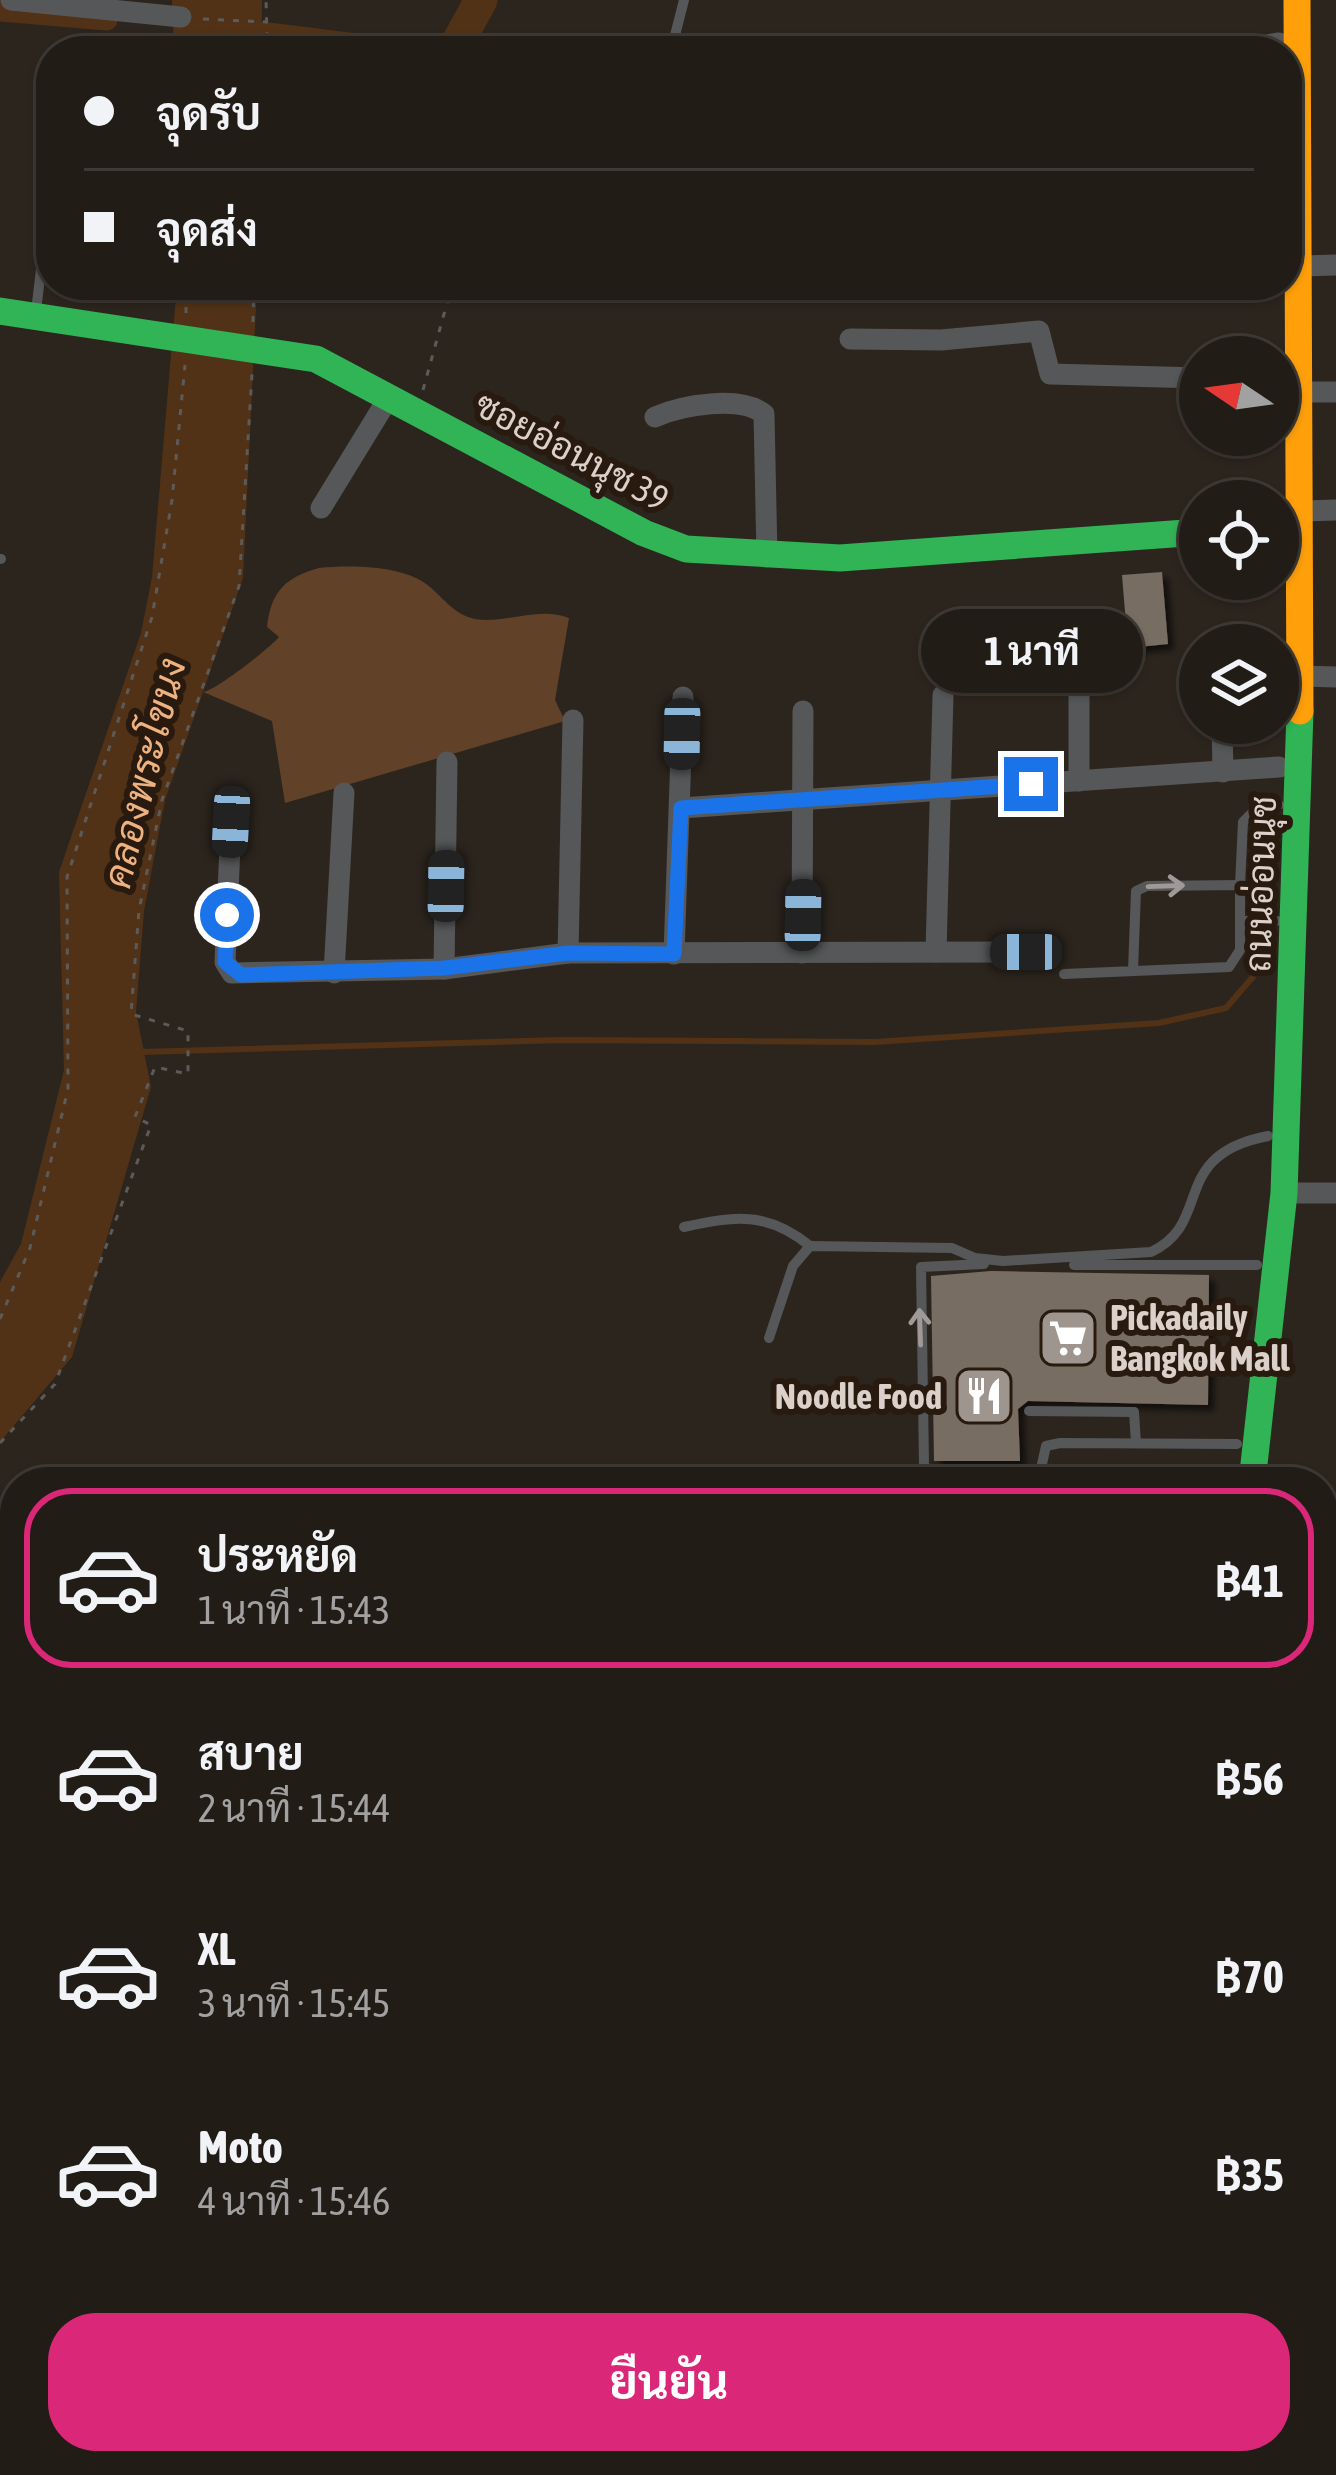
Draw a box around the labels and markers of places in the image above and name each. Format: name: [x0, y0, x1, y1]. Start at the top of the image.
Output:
place label: Pickadaily Bangkok Mall: [1110, 1296, 1290, 1379]
supermarket icon: Pickadaily Bangkok Mall: [1037, 1307, 1099, 1369]
restaurant icon: Noodle Food: [953, 1365, 1015, 1427]
place label: Noodle Food: [775, 1375, 942, 1417]

